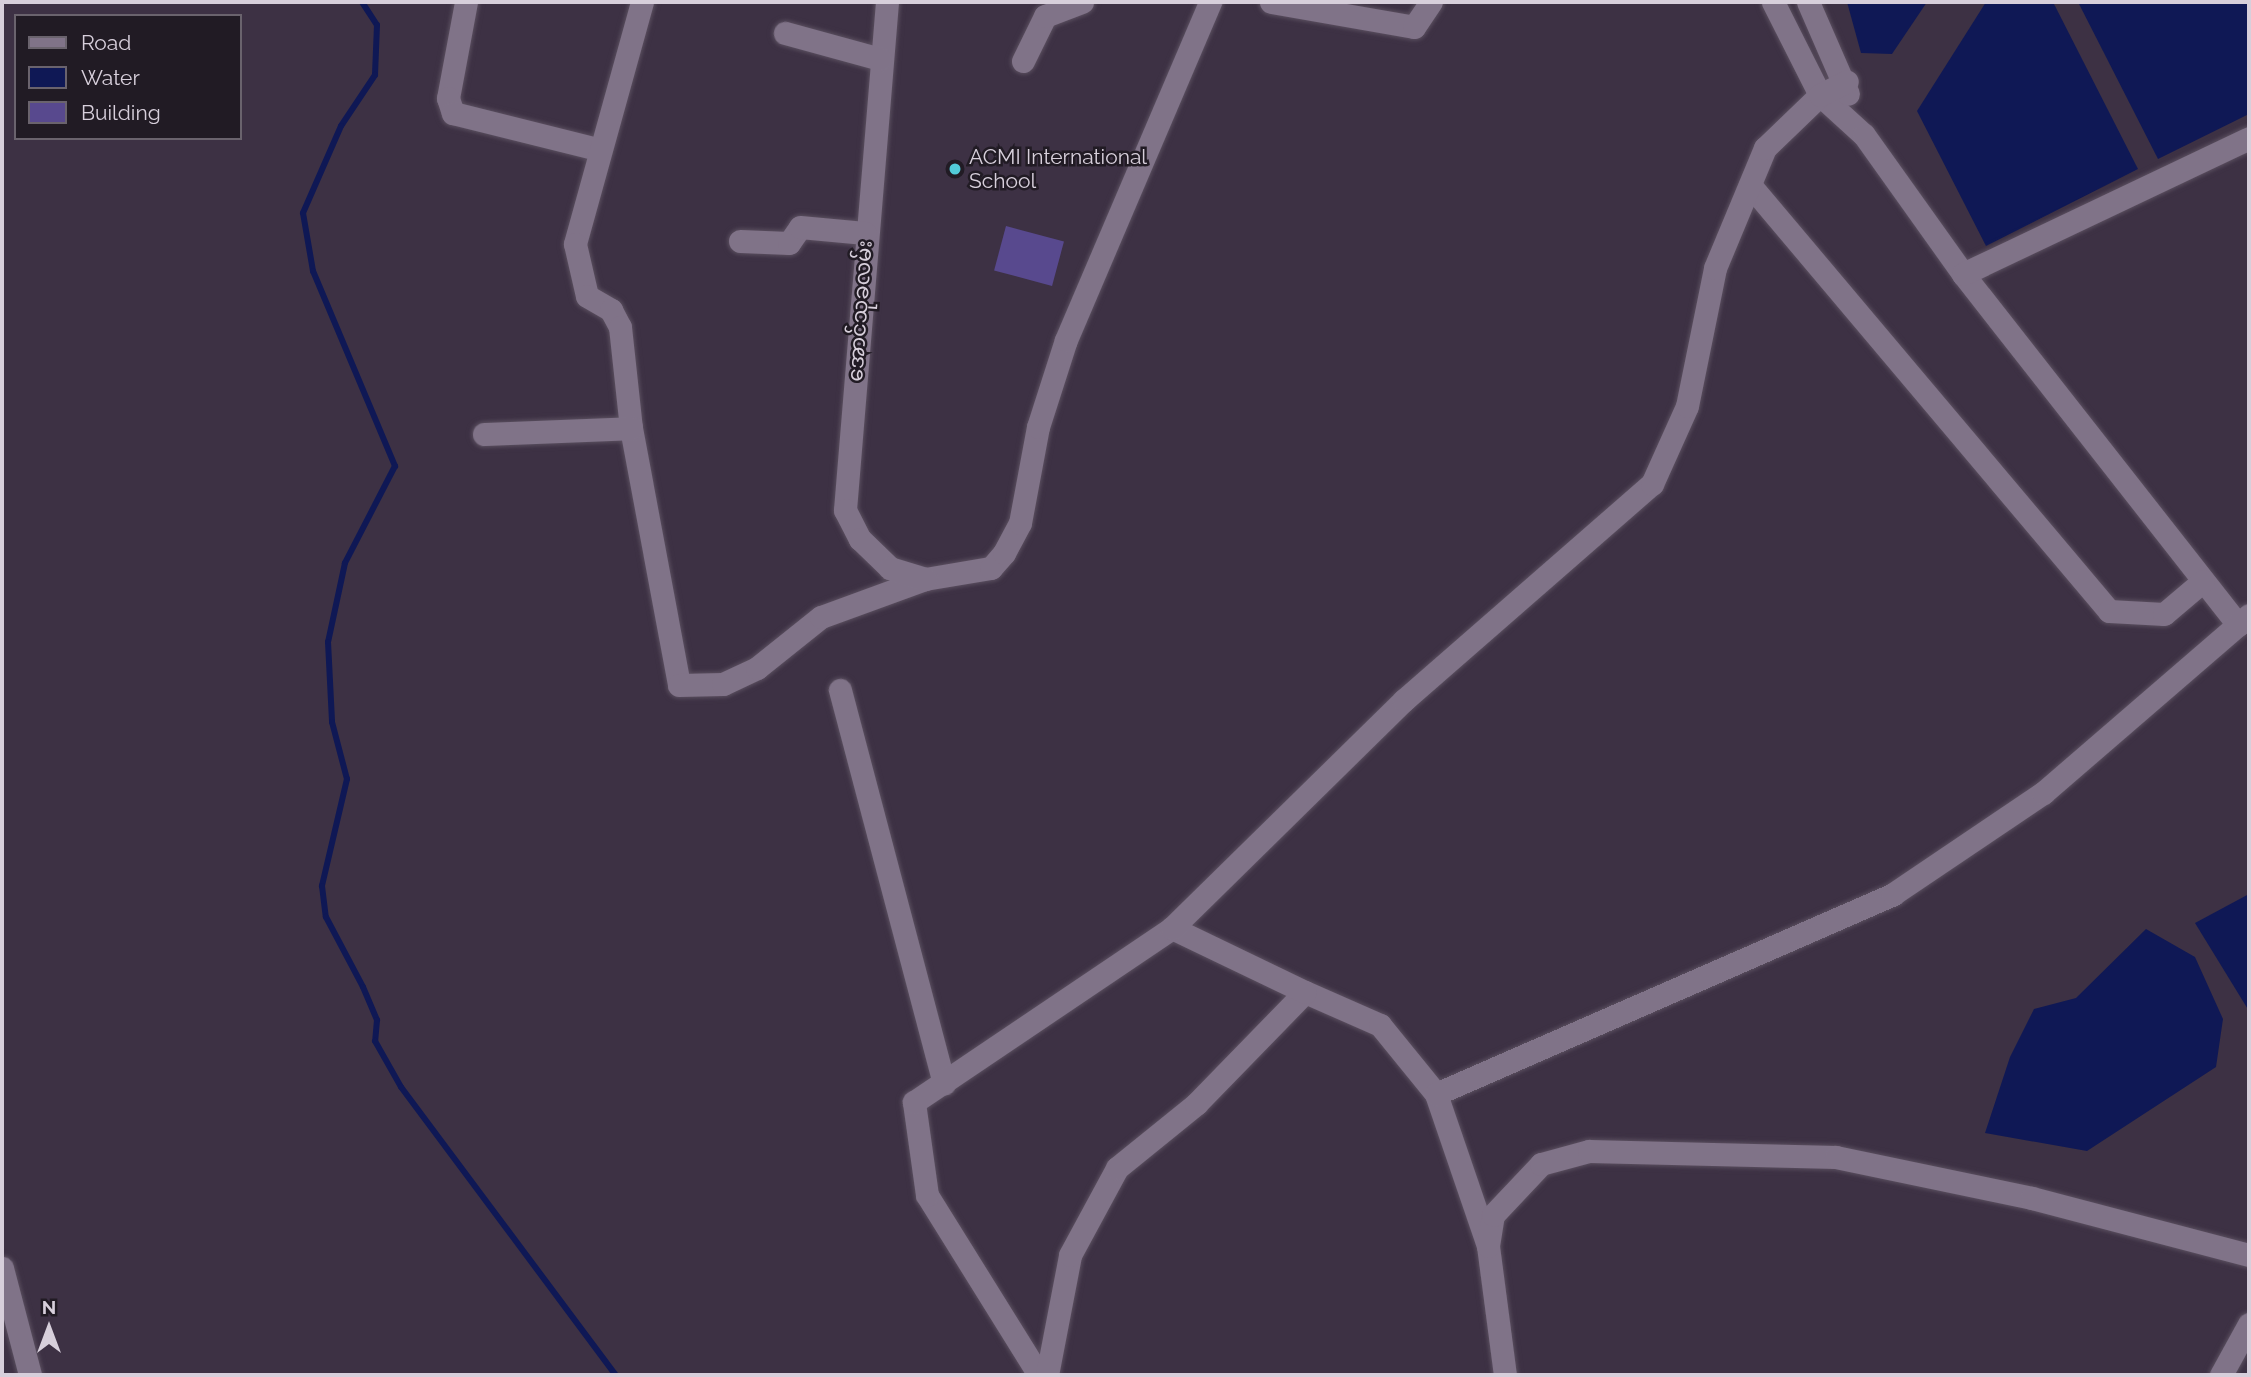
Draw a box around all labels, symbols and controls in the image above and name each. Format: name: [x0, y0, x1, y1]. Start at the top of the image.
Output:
legend: [14, 14, 242, 140]
text: Road: [81, 30, 131, 55]
text: Water: [81, 65, 140, 90]
text: Building: [81, 100, 161, 125]
place label: ACMI International School: [969, 144, 1147, 194]
marker: ACMI International School: [947, 161, 963, 177]
street label: အောင်သုခလမ်း: [842, 240, 878, 382]
north arrow: [14, 1293, 84, 1363]
text: N: [42, 1296, 56, 1318]

